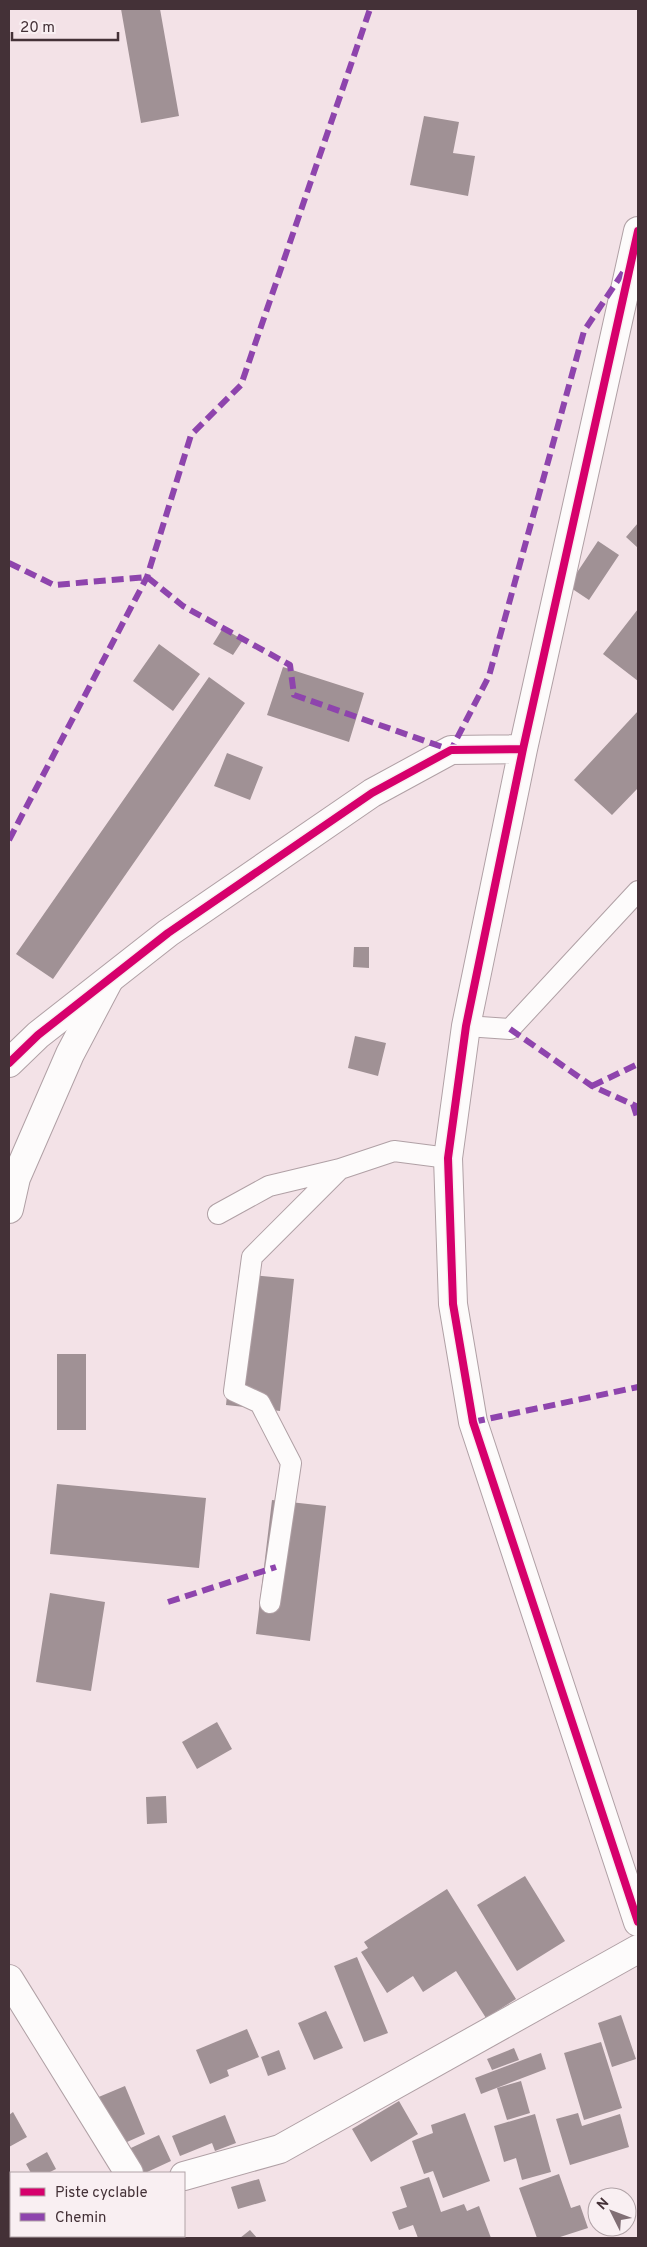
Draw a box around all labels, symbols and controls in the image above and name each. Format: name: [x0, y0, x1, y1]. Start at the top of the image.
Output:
scale bar: [12, 10, 119, 42]
text: 20 m: [20, 19, 55, 38]
legend: [10, 2172, 185, 2237]
text: Piste cyclable: [55, 2184, 148, 2203]
north arrow: [587, 2187, 637, 2237]
text: N: [594, 2195, 613, 2214]
text: Chemin: [55, 2209, 107, 2228]

